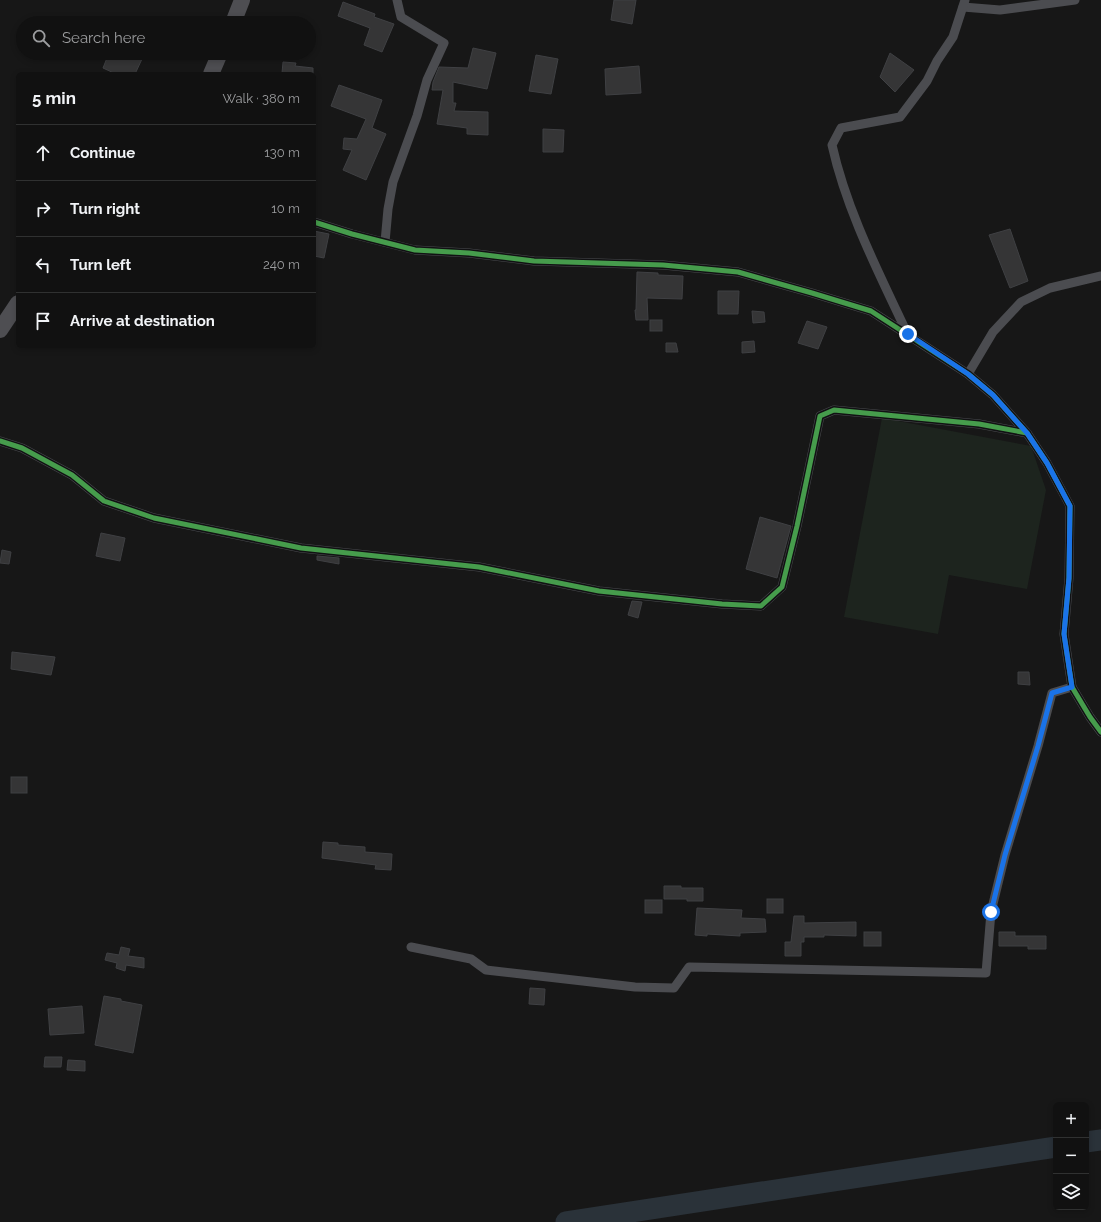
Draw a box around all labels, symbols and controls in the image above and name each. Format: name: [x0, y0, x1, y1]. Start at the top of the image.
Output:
search box: [16, 16, 316, 60]
icon: search: [30, 27, 52, 49]
text: Search here: [62, 29, 145, 47]
text: 5 min: [32, 88, 76, 108]
text: Walk · 380 m: [223, 91, 300, 106]
icon: ahead: [32, 142, 54, 164]
text: Continue: [70, 144, 135, 162]
text: 130 m: [264, 145, 300, 160]
icon: right: [32, 198, 54, 220]
text: Turn right: [70, 200, 140, 218]
text: 10 m: [271, 201, 300, 216]
icon: left: [32, 254, 54, 276]
text: Turn left: [70, 256, 131, 274]
text: 240 m: [263, 257, 300, 272]
icon: arrive: [32, 310, 54, 332]
text: Arrive at destination: [70, 312, 215, 330]
route end: [899, 325, 917, 343]
route start: [982, 903, 1000, 921]
map controls: [1053, 1102, 1089, 1210]
button: +: [1053, 1102, 1089, 1138]
button: −: [1053, 1138, 1089, 1174]
button: layers: [1053, 1174, 1089, 1210]

